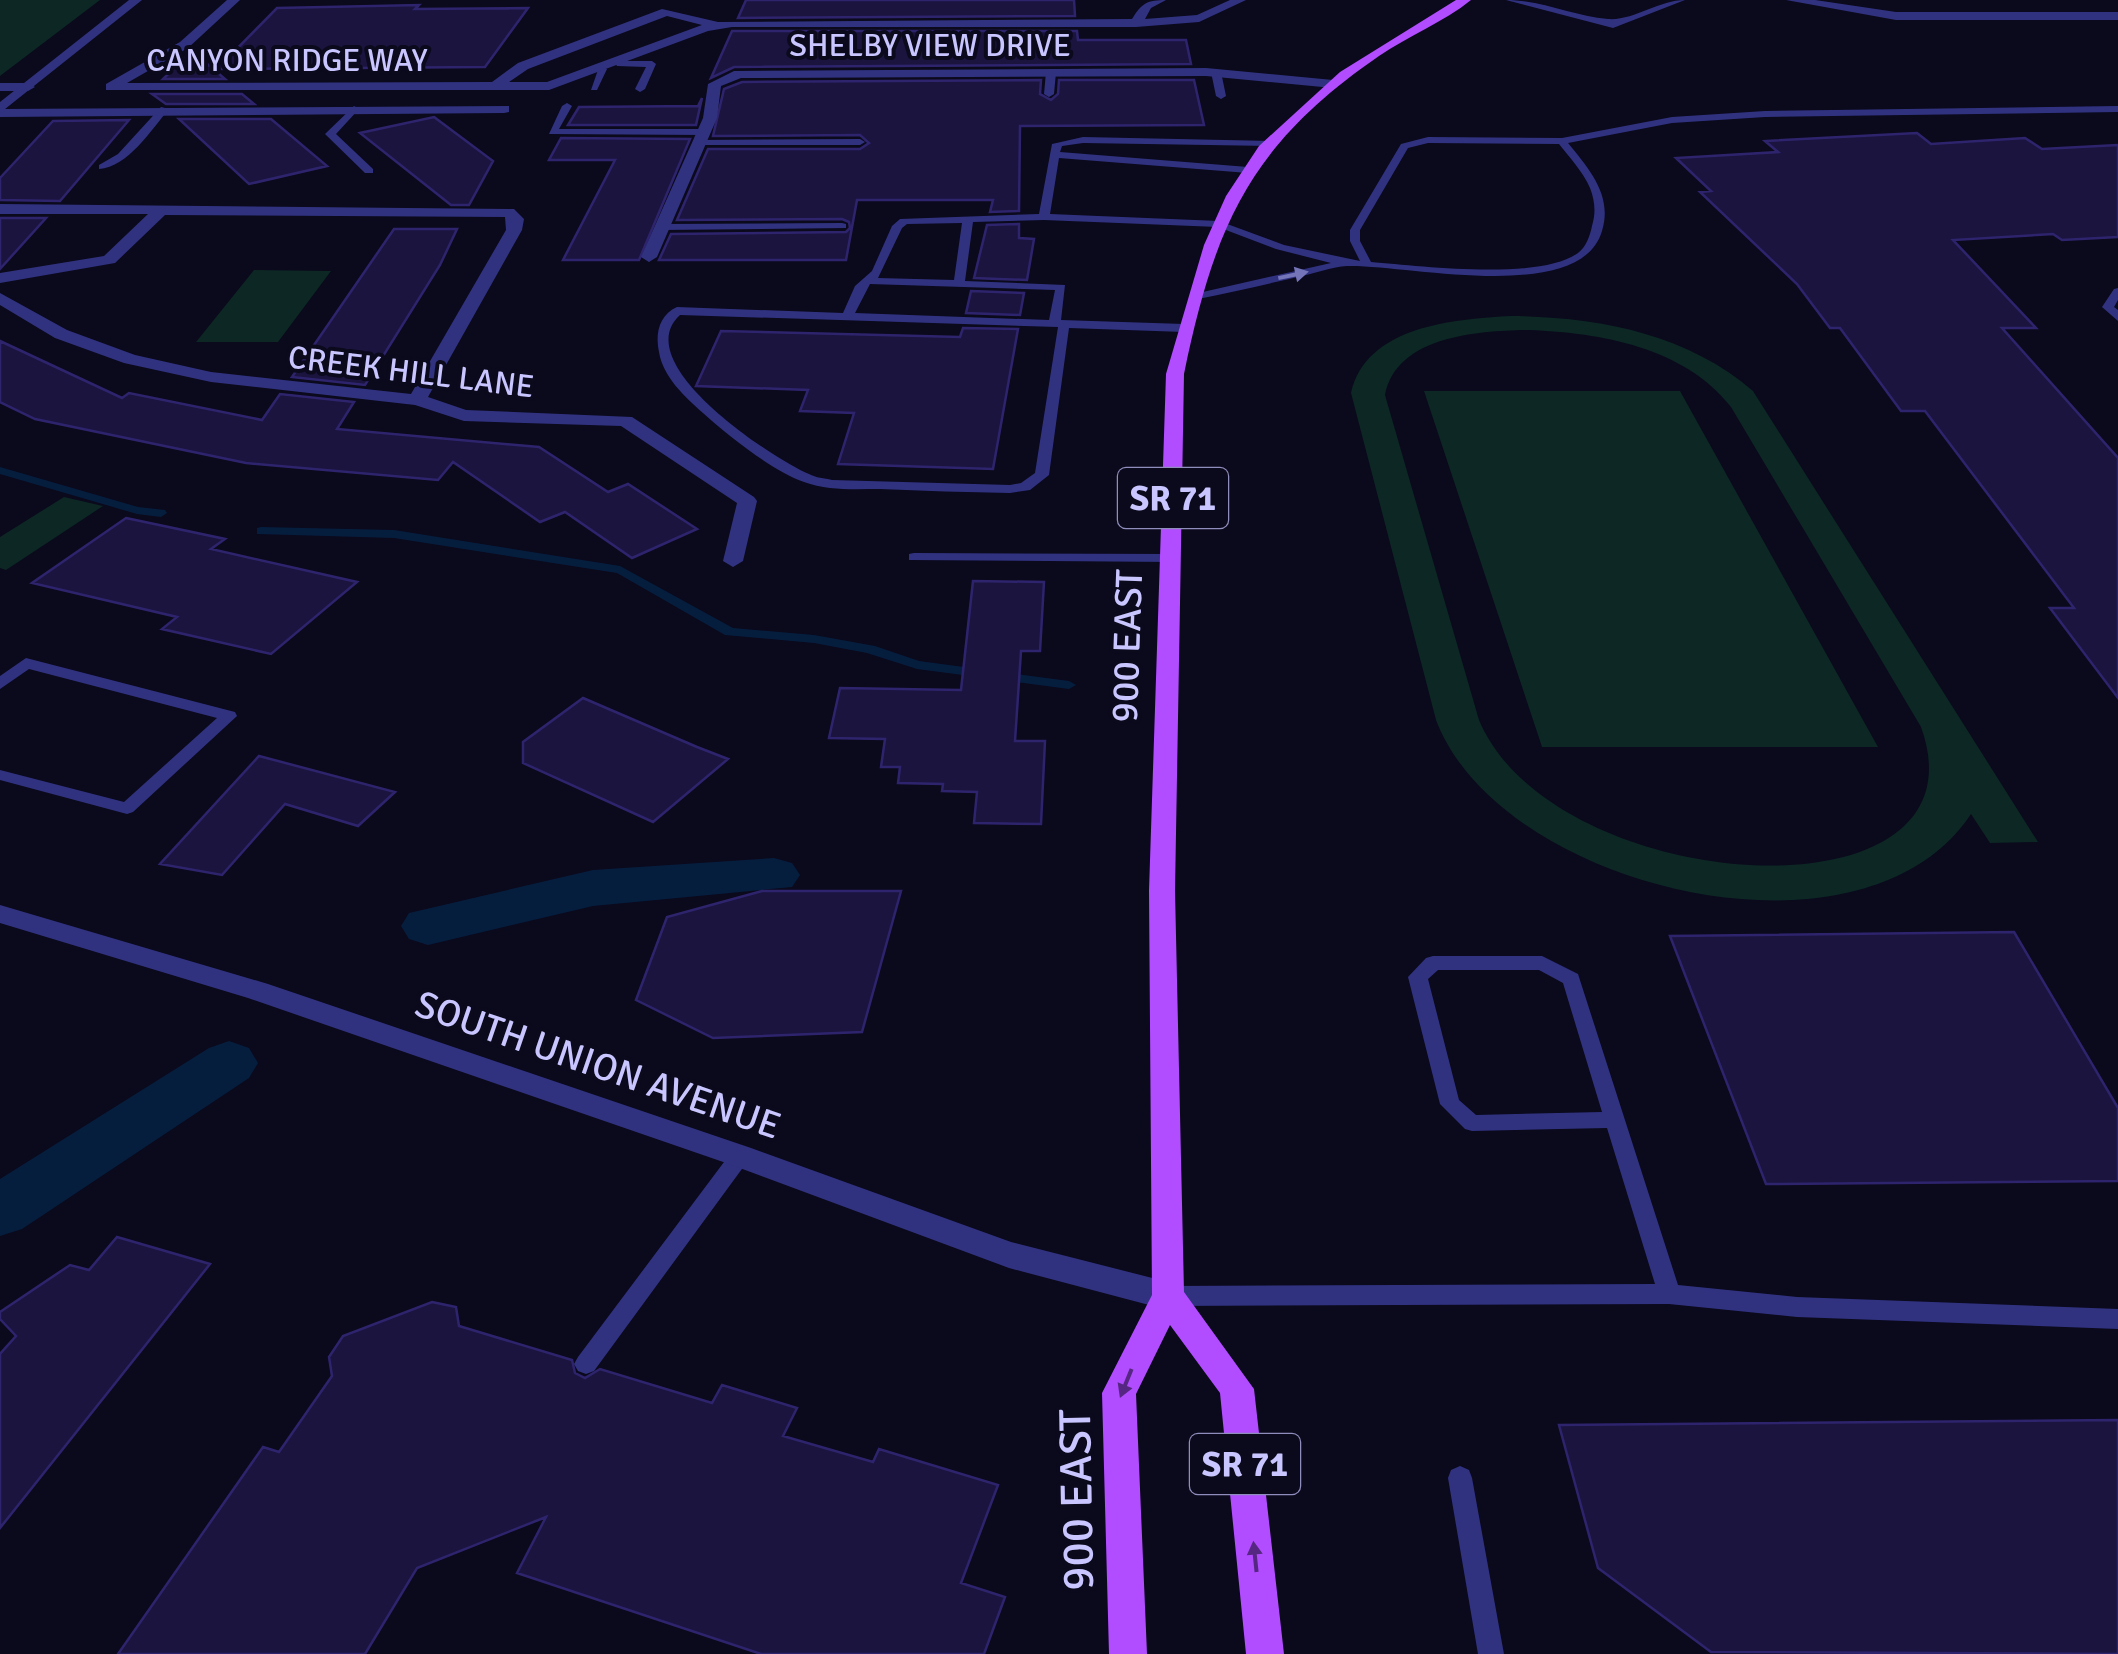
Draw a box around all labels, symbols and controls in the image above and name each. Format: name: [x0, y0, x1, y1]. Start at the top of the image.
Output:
street label: SHELBY VIEW DRIVE: [789, 26, 1071, 65]
street label: CANYON RIDGE WAY: [146, 41, 428, 80]
one-way arrow: [1278, 267, 1309, 282]
street label: CREEK HILL LANE: [286, 338, 536, 406]
road number: SR 71: [1118, 468, 1228, 528]
street label: 900 EAST: [1101, 568, 1153, 724]
street label: SOUTH UNION AVENUE: [409, 980, 787, 1150]
one-way arrow: [1117, 1368, 1133, 1398]
street label: 900 EAST: [1048, 1409, 1106, 1591]
road number: SR 71: [1190, 1434, 1300, 1494]
one-way arrow: [1247, 1541, 1263, 1572]

